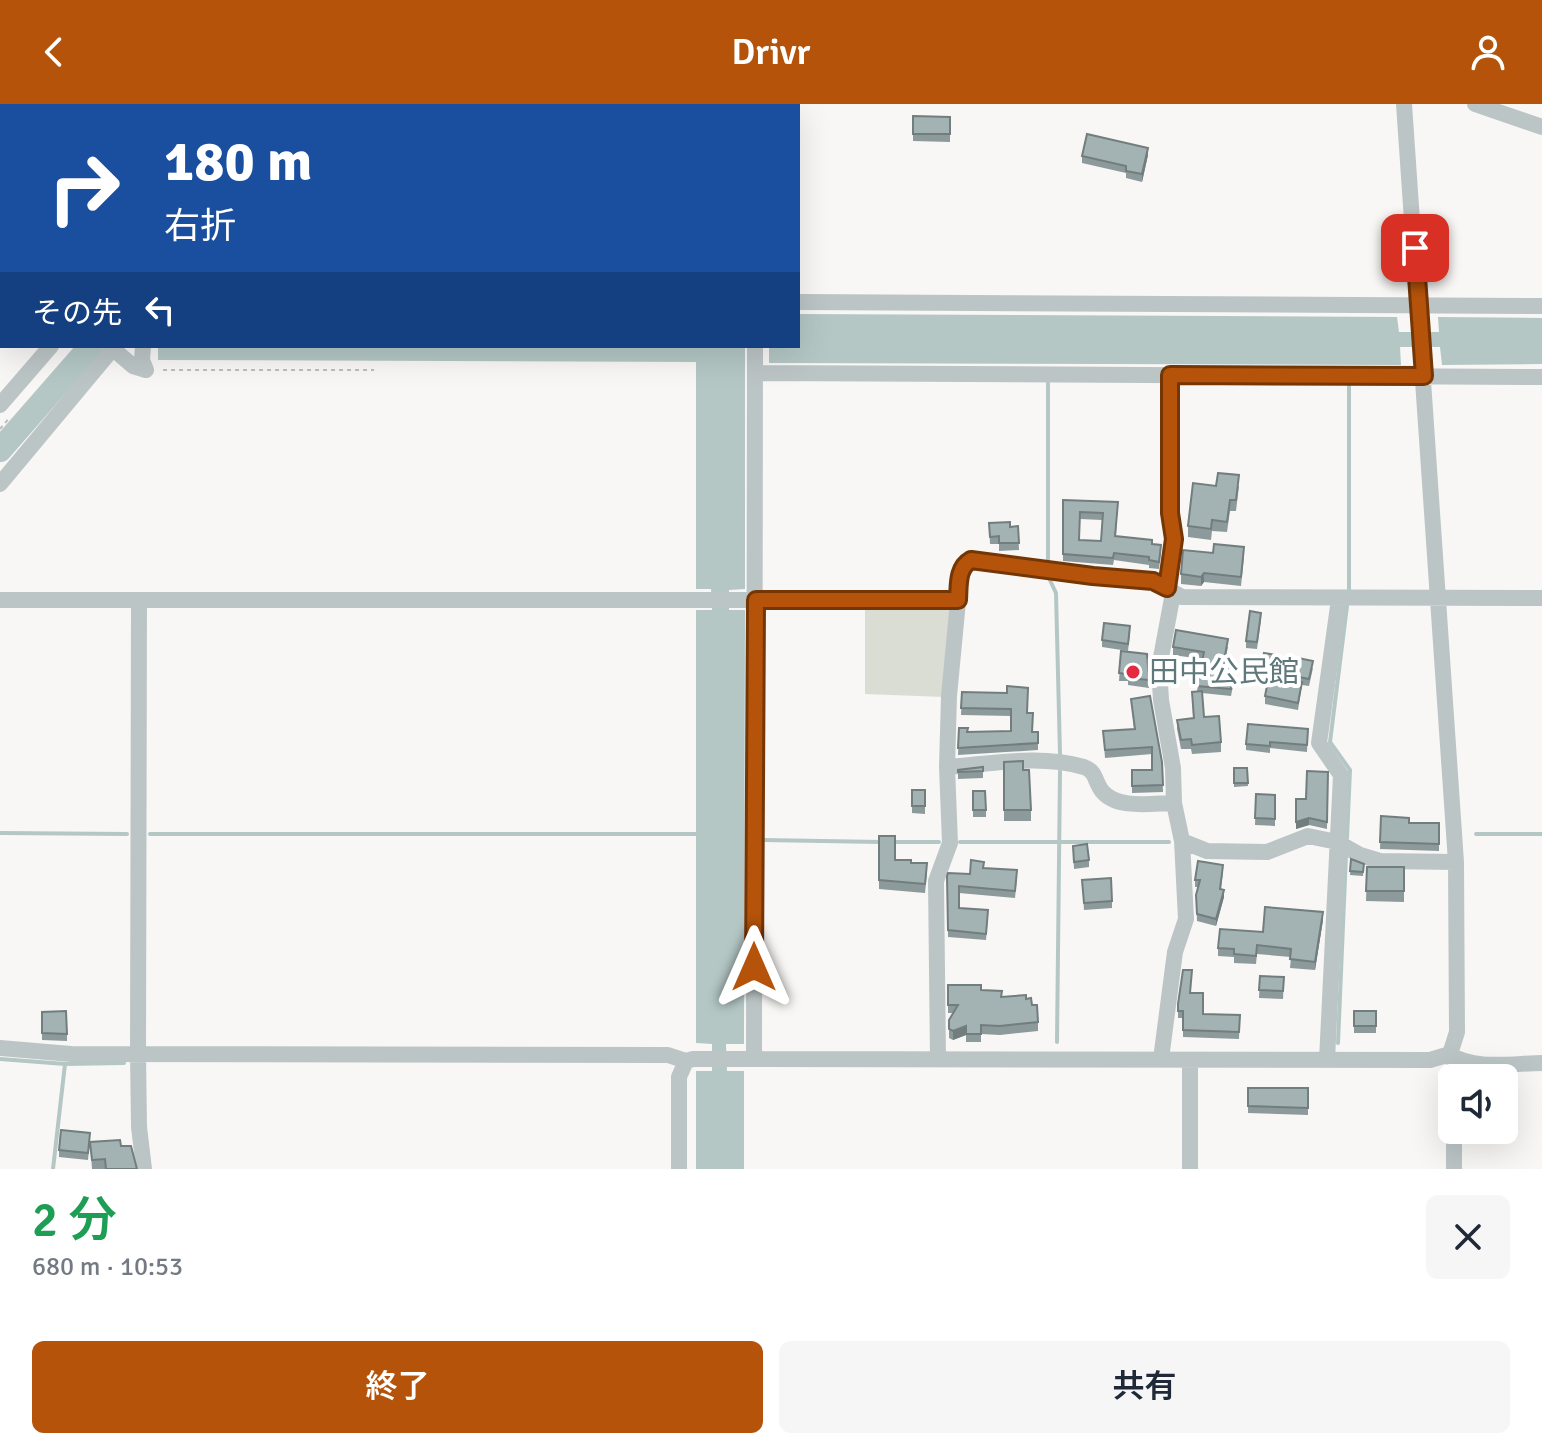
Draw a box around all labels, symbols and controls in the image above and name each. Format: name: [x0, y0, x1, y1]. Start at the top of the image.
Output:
icon: back: [32, 30, 76, 74]
text: Drivr: [732, 30, 810, 75]
icon: person: [1466, 30, 1510, 74]
text: 180 m: [164, 127, 312, 196]
icon: right: [32, 136, 136, 240]
text: 右折: [164, 204, 236, 249]
pin: [1381, 214, 1449, 282]
icon: arrive: [1393, 226, 1437, 270]
icon: left: [138, 288, 182, 332]
text: その先: [32, 295, 122, 332]
place label: 田中公民館: [1149, 654, 1299, 691]
marker: 田中公民館: [1124, 663, 1142, 681]
position arrow: [712, 925, 796, 1009]
map controls: [1438, 1064, 1518, 1144]
button: sound: [1438, 1064, 1518, 1144]
text: 2 分: [32, 1191, 116, 1250]
button: close: [1426, 1195, 1510, 1279]
text: 680 m · 10:53: [32, 1251, 183, 1283]
button: 終了: [32, 1341, 763, 1433]
button: 共有: [779, 1341, 1510, 1433]

